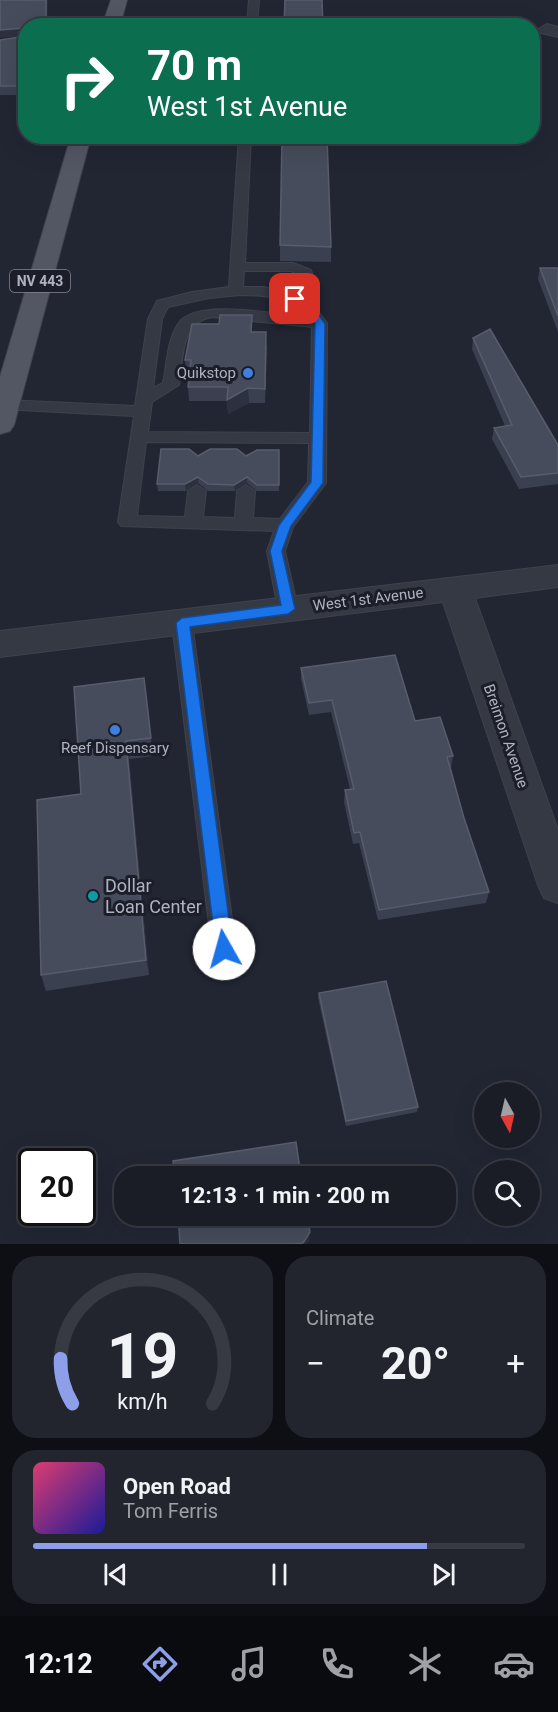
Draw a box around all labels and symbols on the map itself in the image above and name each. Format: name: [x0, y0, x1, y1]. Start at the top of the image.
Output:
road number: NV 443: [10, 270, 70, 292]
pin: [269, 273, 320, 324]
place label: Quikstop: [177, 364, 236, 382]
marker: Quikstop: [241, 366, 255, 380]
street label: West 1st Avenue: [312, 583, 424, 615]
street label: Breimon Avenue: [480, 682, 532, 790]
marker: Reef Dispensary: [108, 723, 122, 737]
place label: Reef Dispensary: [61, 739, 169, 757]
place label: Dollar Loan Center: [105, 875, 202, 917]
marker: Dollar Loan Center: [86, 889, 100, 903]
position arrow: [192, 917, 256, 981]
north arrow: [474, 1082, 540, 1148]
speed limit sign: 20: [18, 1148, 96, 1226]

